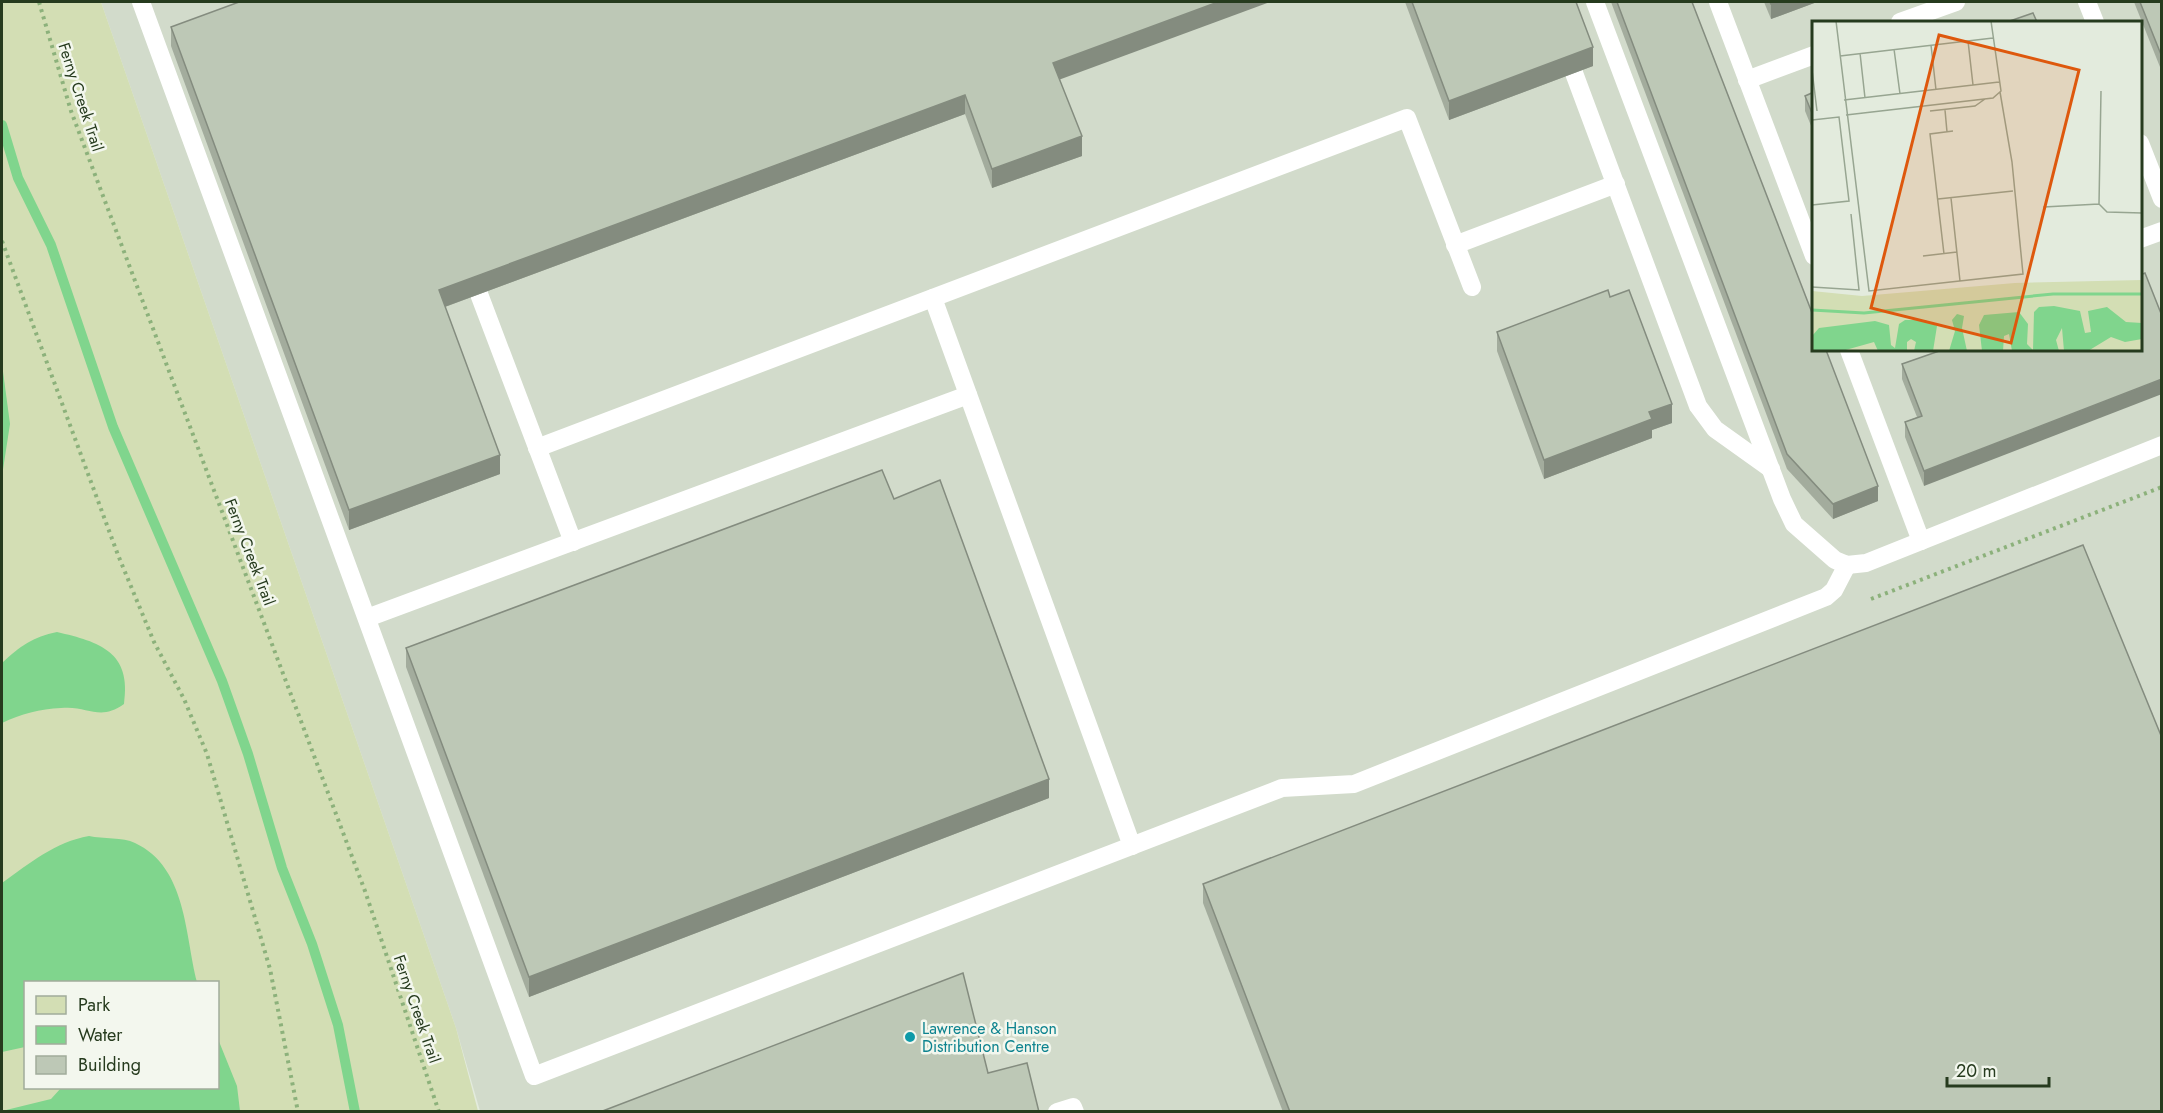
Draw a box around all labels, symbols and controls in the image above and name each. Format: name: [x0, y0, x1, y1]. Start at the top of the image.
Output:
inset map: [1812, 21, 2142, 351]
street label: Ferny Creek Trail: [53, 40, 109, 154]
street label: Ferny Creek Trail: [219, 495, 281, 609]
street label: Ferny Creek Trail: [388, 952, 446, 1066]
legend: [24, 981, 219, 1089]
text: Park: [78, 992, 110, 1018]
place label: Lawrence & Hanson Distribution Centre: [922, 1017, 1057, 1058]
text: Water: [78, 1022, 123, 1048]
marker: Lawrence & Hanson Distribution Centre: [903, 1030, 917, 1044]
scale bar: [1947, 1050, 2049, 1088]
text: Building: [78, 1052, 141, 1078]
text: 20 m: [1956, 1058, 1996, 1084]

